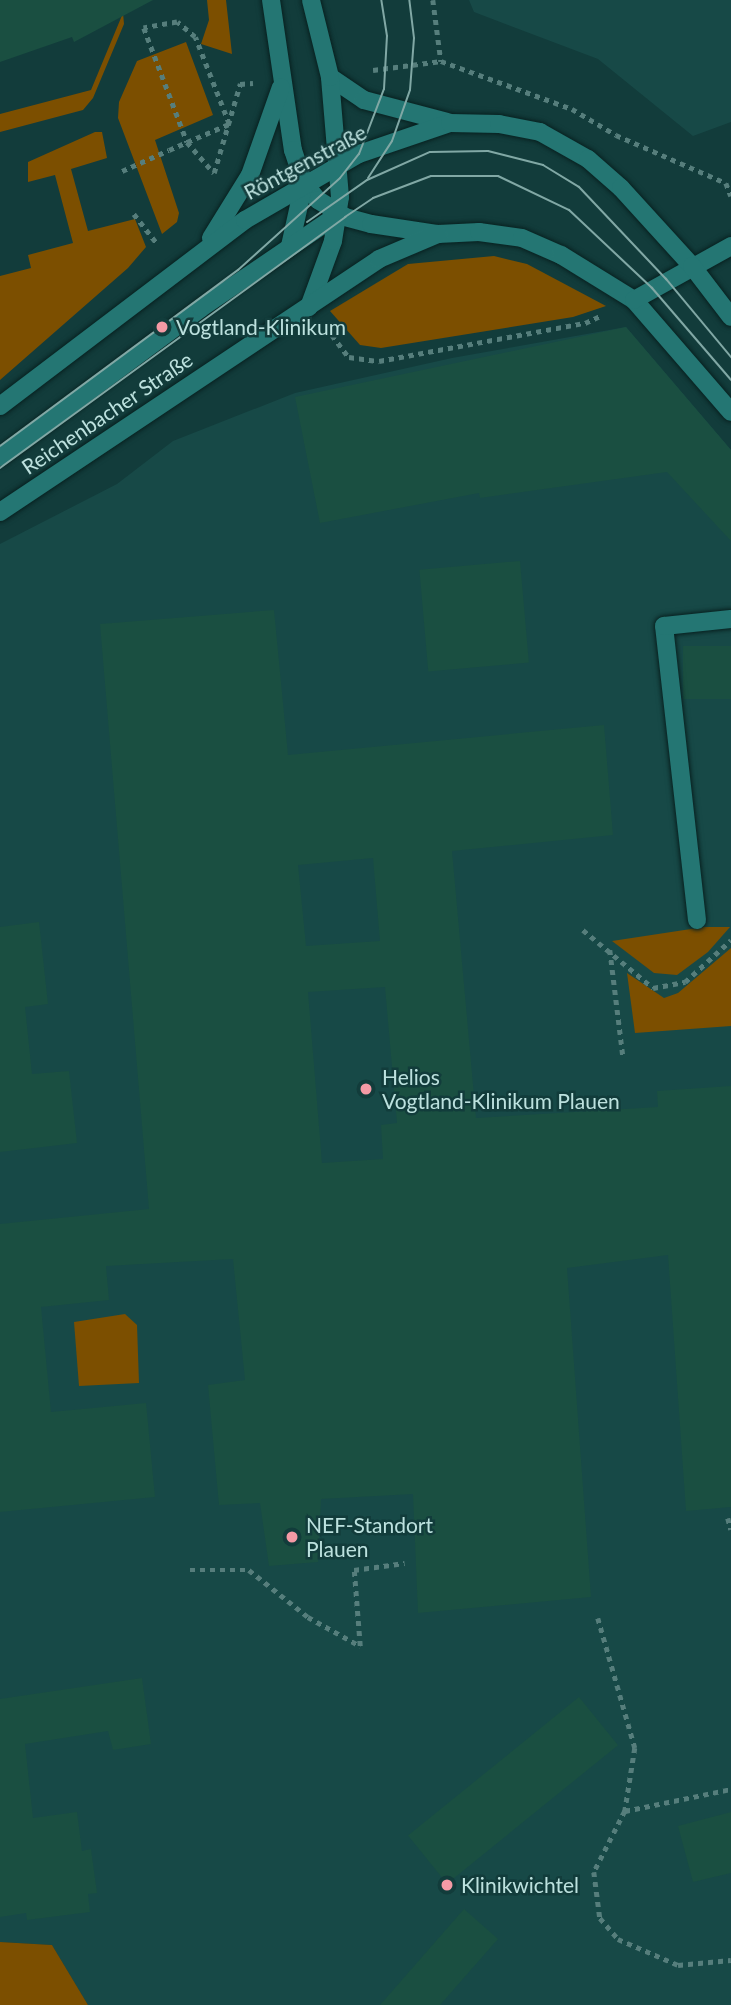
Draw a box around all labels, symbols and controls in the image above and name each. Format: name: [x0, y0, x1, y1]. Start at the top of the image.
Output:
street label: Röntgenstraße: [240, 119, 370, 205]
place label: Vogtland-Klinikum: [176, 314, 346, 340]
marker: Vogtland-Klinikum: [154, 319, 170, 335]
street label: Reichenbacher Straße: [17, 346, 197, 480]
place label: Helios Vogtland-Klinikum Plauen: [382, 1064, 620, 1114]
marker: Helios Vogtland-Klinikum Plauen: [356, 1079, 376, 1099]
place label: NEF-Standort Plauen: [306, 1512, 433, 1562]
marker: NEF-Standort Plauen: [284, 1529, 300, 1545]
place label: Klinikwichtel: [461, 1872, 579, 1898]
marker: Klinikwichtel: [439, 1877, 455, 1893]

